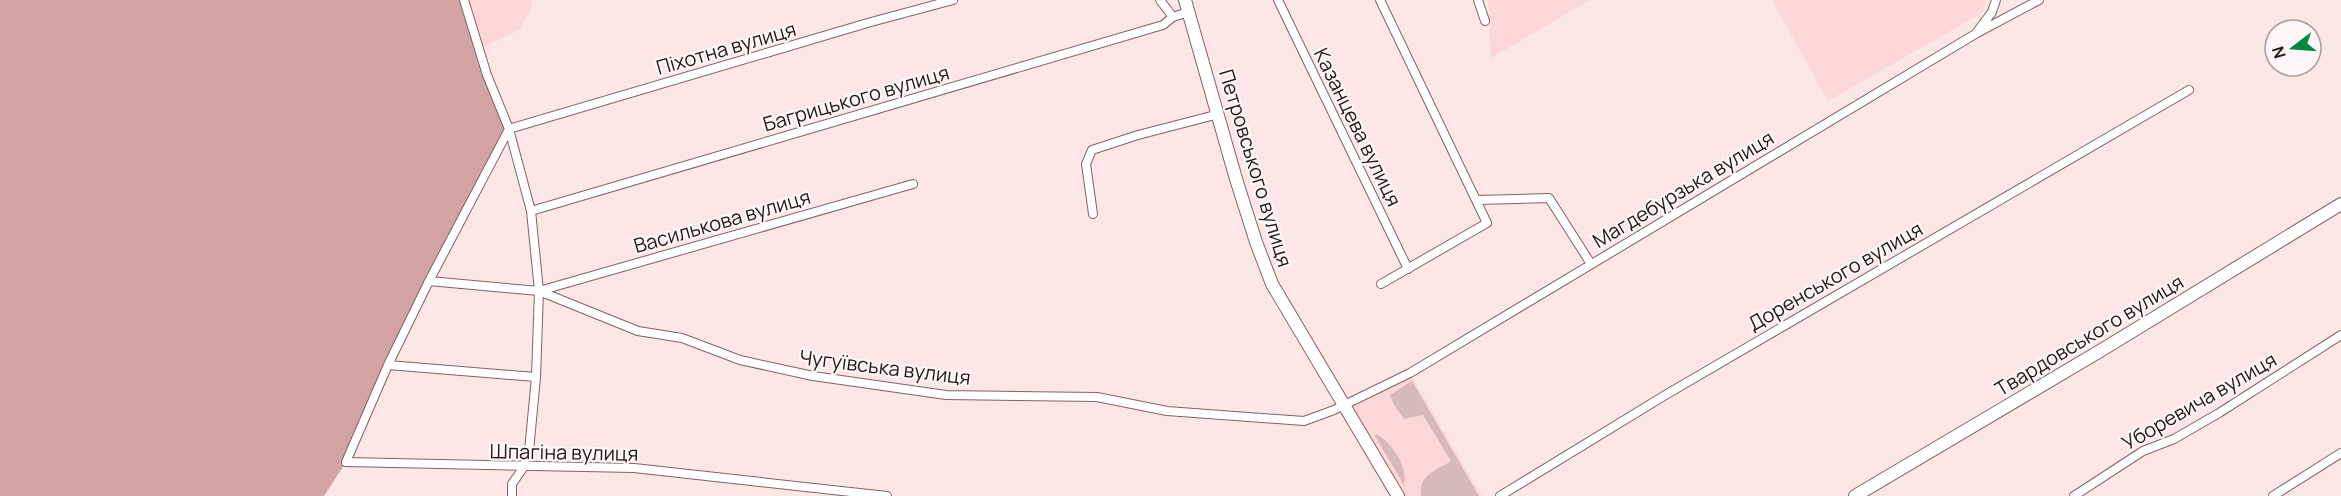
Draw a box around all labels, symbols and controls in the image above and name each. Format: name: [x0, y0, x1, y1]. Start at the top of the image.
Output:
street label: Піхотна вулиця: [653, 15, 799, 81]
north arrow: [2263, 18, 2323, 78]
street label: Казанцева вулиця: [1308, 43, 1408, 211]
text: N: [2266, 44, 2291, 61]
street label: Багрицького вулиця: [760, 59, 952, 137]
street label: Петровського вулиця: [1213, 66, 1299, 270]
street label: Магдебурзька вулиця: [1587, 124, 1779, 254]
street label: Василькова вулиця: [631, 183, 813, 259]
street label: Доренського вулиця: [1743, 215, 1927, 337]
street label: Твардовського вулиця: [1990, 268, 2188, 402]
street label: Чугуївська вулиця: [798, 343, 972, 391]
street label: Уборевича вулиця: [2117, 346, 2281, 456]
street label: Шпагіна вулиця: [489, 437, 639, 467]

